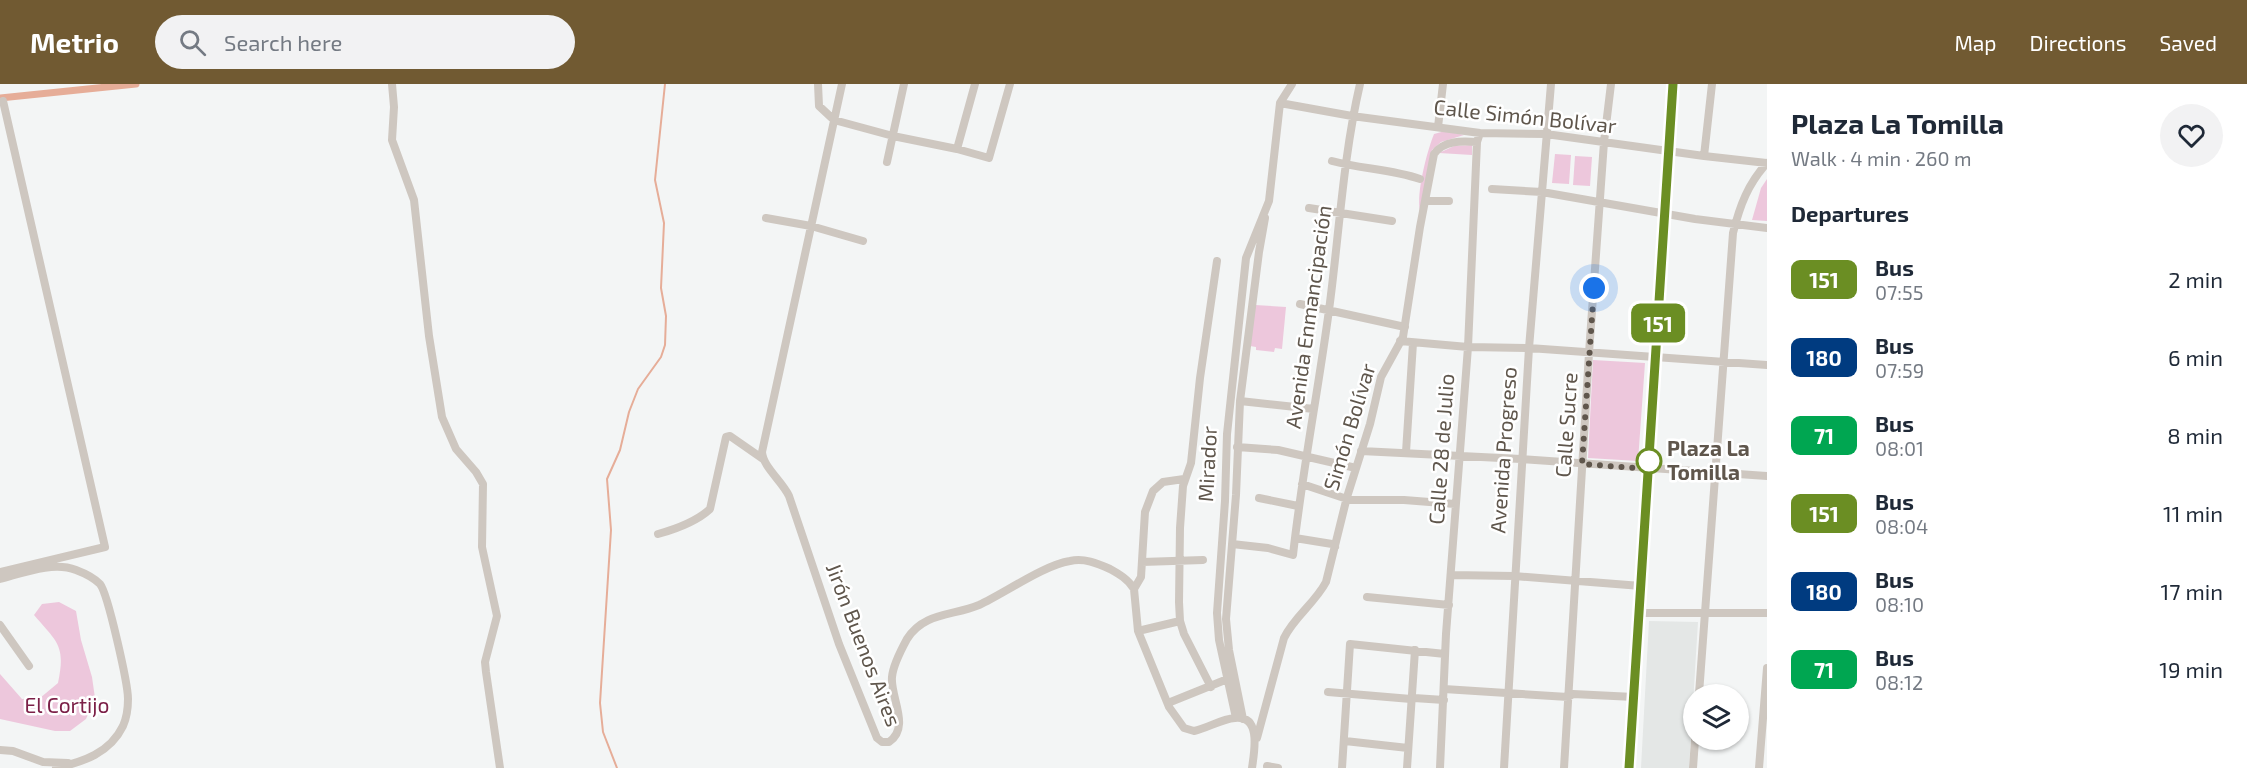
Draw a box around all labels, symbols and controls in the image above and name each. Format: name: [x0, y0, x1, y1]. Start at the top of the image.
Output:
search box: [155, 15, 575, 69]
text: Metrio: [30, 25, 119, 59]
icon: search: [176, 26, 209, 59]
text: Search here: [224, 29, 342, 55]
text: Map: [1954, 30, 1997, 55]
text: Directions: [2030, 30, 2126, 55]
text: Saved: [2159, 30, 2217, 55]
street label: Calle Simón Bolívar: [1433, 93, 1618, 138]
button: heart: [2160, 104, 2223, 167]
text: Plaza La Tomilla: [1791, 106, 2004, 140]
text: Walk · 4 min · 260 m: [1791, 146, 1971, 170]
text: Departures: [1791, 200, 1909, 226]
street label: Avenida Enmancipación: [1279, 203, 1336, 430]
text: Bus: [1875, 254, 1914, 280]
text: 2 min: [2168, 266, 2223, 292]
text: 151: [1809, 267, 1839, 292]
your location: [1579, 273, 1609, 303]
text: 07:55: [1875, 280, 1923, 304]
line badge: 151: [1624, 304, 1692, 342]
text: 151: [1643, 311, 1673, 336]
text: Bus: [1875, 332, 1914, 358]
text: 6 min: [2168, 344, 2223, 370]
text: 180: [1806, 345, 1842, 370]
text: 07:59: [1875, 358, 1924, 382]
street label: Simón Bolívar: [1317, 359, 1380, 493]
street label: Avenida Progreso: [1484, 366, 1521, 534]
street label: Calle Sucre: [1549, 371, 1582, 478]
street label: Calle 28 de Julio: [1423, 373, 1458, 525]
text: Bus: [1875, 410, 1914, 436]
text: 8 min: [2167, 422, 2223, 448]
text: 71: [1814, 423, 1834, 448]
street label: Mirador: [1192, 425, 1221, 503]
place label: Plaza La Tomilla: [1667, 435, 1750, 484]
text: 08:01: [1875, 436, 1924, 460]
marker: Plaza La Tomilla: [1636, 448, 1662, 474]
text: Bus: [1875, 488, 1914, 514]
text: 11 min: [2163, 500, 2223, 526]
text: 151: [1809, 501, 1839, 526]
text: 08:04: [1875, 514, 1928, 538]
street label: Jirón Buenos Aires: [822, 559, 907, 730]
text: Bus: [1875, 566, 1914, 592]
text: 17 min: [2161, 578, 2223, 604]
text: 180: [1806, 579, 1842, 604]
text: 08:10: [1875, 592, 1924, 616]
text: Bus: [1875, 644, 1914, 670]
text: 19 min: [2159, 656, 2223, 682]
text: 71: [1814, 657, 1834, 682]
text: 08:12: [1875, 670, 1923, 694]
map controls: [1683, 684, 1749, 750]
button: layers: [1683, 684, 1749, 750]
park label: El Cortijo: [25, 692, 109, 718]

